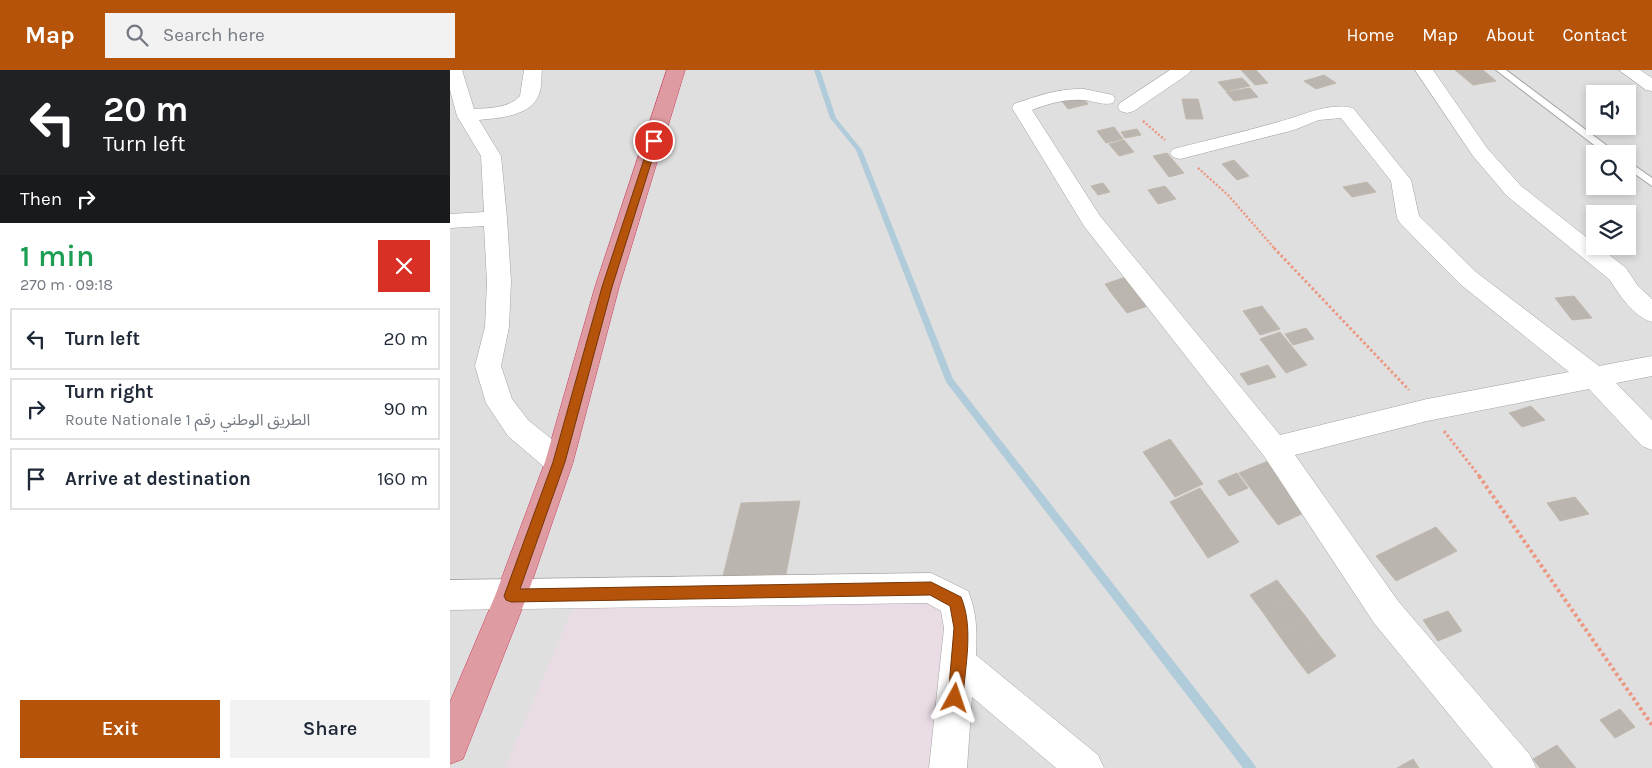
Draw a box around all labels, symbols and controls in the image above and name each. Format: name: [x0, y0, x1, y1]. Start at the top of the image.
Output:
search box: [105, 13, 455, 58]
text: Map: [25, 21, 75, 49]
icon: search: [123, 21, 151, 49]
text: Search here: [163, 24, 265, 46]
text: Home: [1346, 24, 1394, 46]
text: Map: [1422, 24, 1458, 46]
text: About: [1486, 24, 1535, 46]
text: Contact: [1563, 24, 1627, 46]
map controls: [1586, 85, 1636, 255]
button: sound: [1586, 85, 1636, 135]
text: 20 m: [103, 89, 188, 130]
icon: left: [20, 90, 85, 155]
pin: [633, 120, 675, 162]
icon: arrive: [640, 127, 668, 155]
text: Turn left: [103, 131, 186, 157]
button: search: [1586, 145, 1636, 195]
icon: right: [72, 185, 100, 213]
text: Then: [20, 188, 62, 210]
button: layers: [1586, 205, 1636, 255]
text: 1 min: [20, 238, 94, 274]
button: close: [378, 240, 430, 292]
text: 270 m · 09:18: [20, 275, 113, 294]
icon: left: [22, 325, 50, 353]
text: Turn left: [65, 328, 140, 350]
text: 20 m: [383, 328, 428, 350]
text: Turn right: [65, 381, 154, 403]
icon: right: [22, 395, 50, 423]
text: 90 m: [383, 398, 428, 420]
text: Route Nationale الطريق الوطني رقم 1: [65, 410, 310, 429]
icon: arrive: [22, 465, 50, 493]
text: Arrive at destination: [65, 468, 251, 490]
text: 160 m: [377, 468, 428, 490]
position arrow: [928, 671, 980, 723]
button: Exit: [20, 700, 220, 758]
button: Share: [230, 700, 430, 758]

